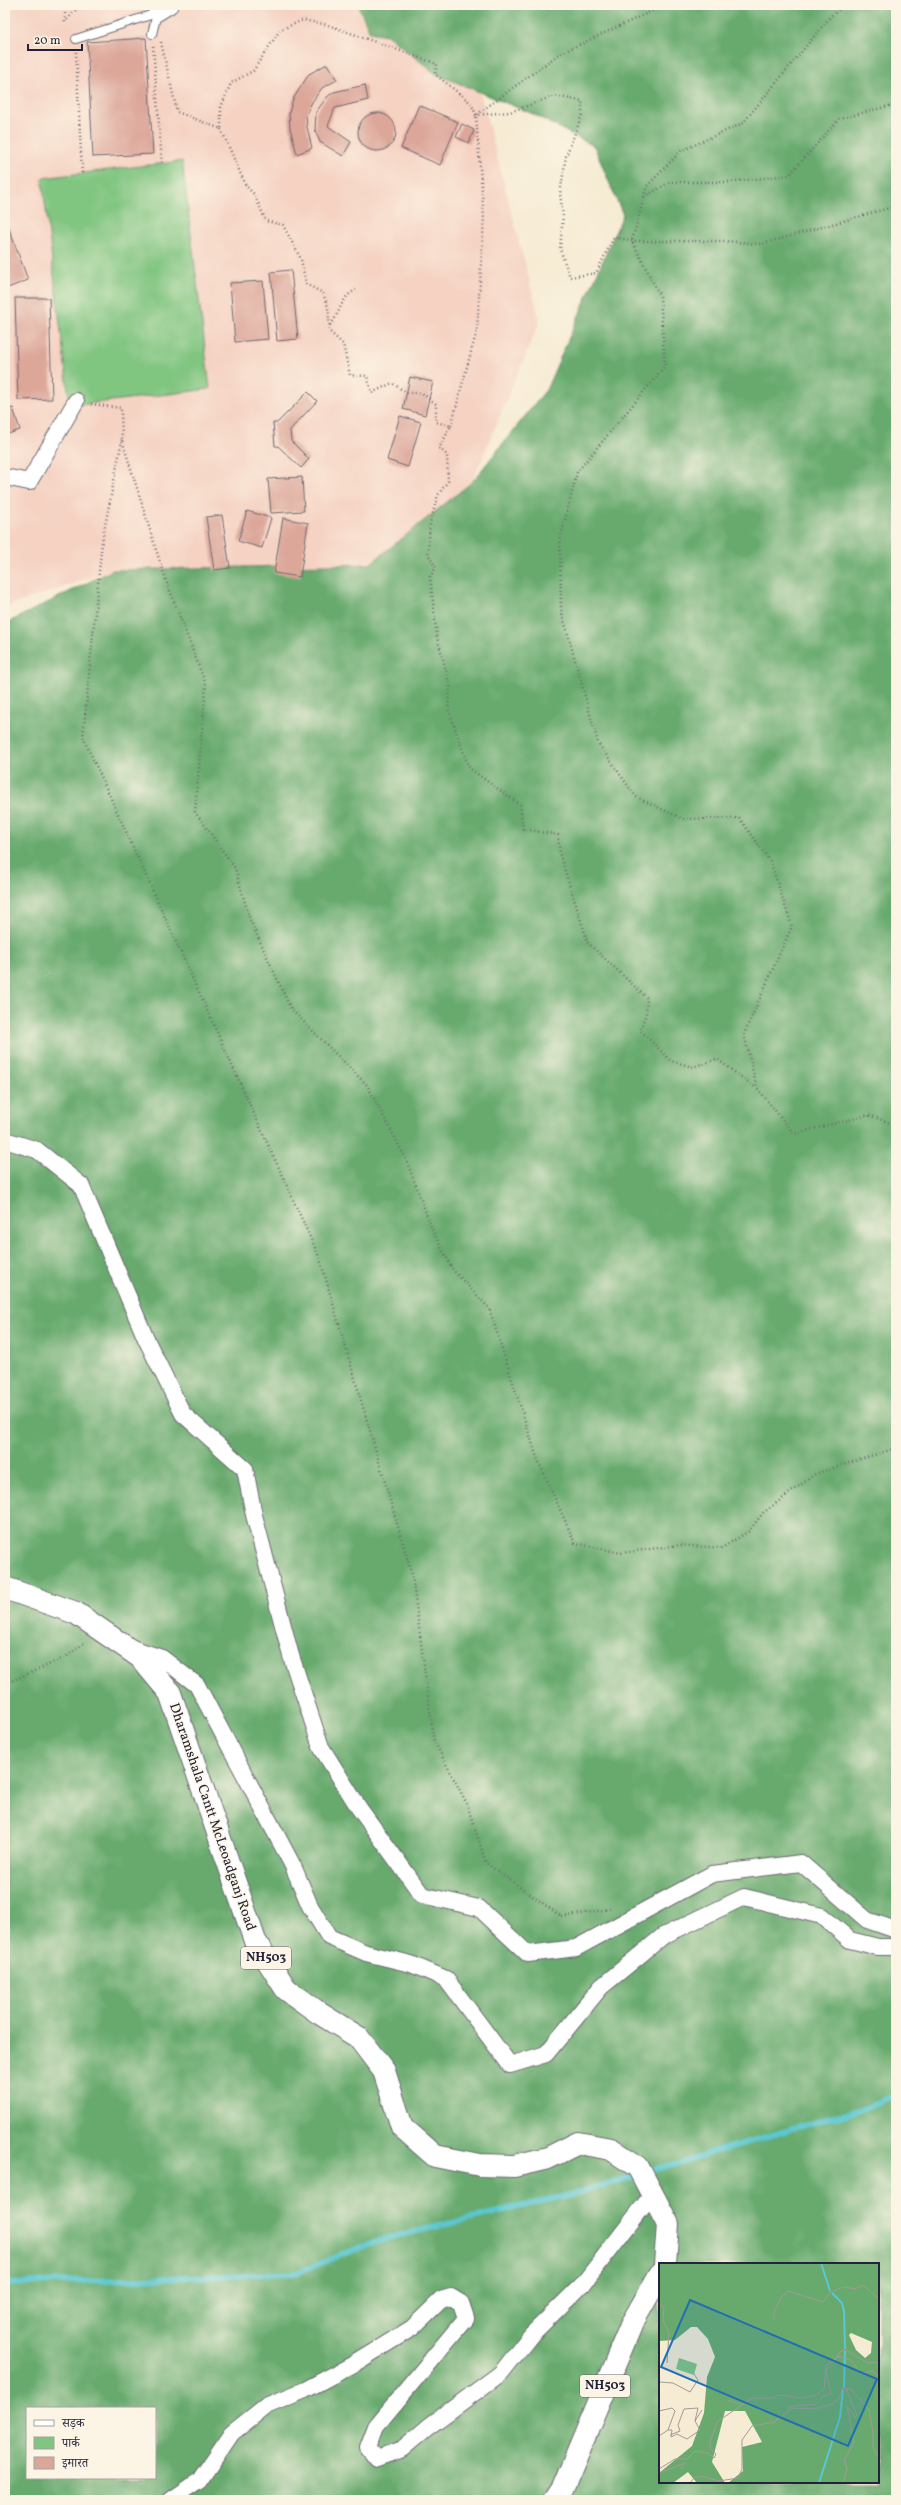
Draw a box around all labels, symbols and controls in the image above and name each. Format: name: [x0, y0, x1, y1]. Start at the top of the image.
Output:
scale bar: [28, 26, 82, 52]
text: 20 m: [34, 33, 61, 49]
street label: Dharamshala Cantt McLeoadganj Road: [164, 1701, 260, 1933]
road number: NH503: [241, 1947, 291, 1969]
inset map: [659, 2263, 879, 2483]
road number: NH503: [580, 2375, 630, 2397]
legend: [26, 2407, 156, 2479]
text: सड़क: [61, 2416, 86, 2432]
text: पार्क: [61, 2436, 81, 2452]
text: इमारत: [61, 2456, 89, 2472]

